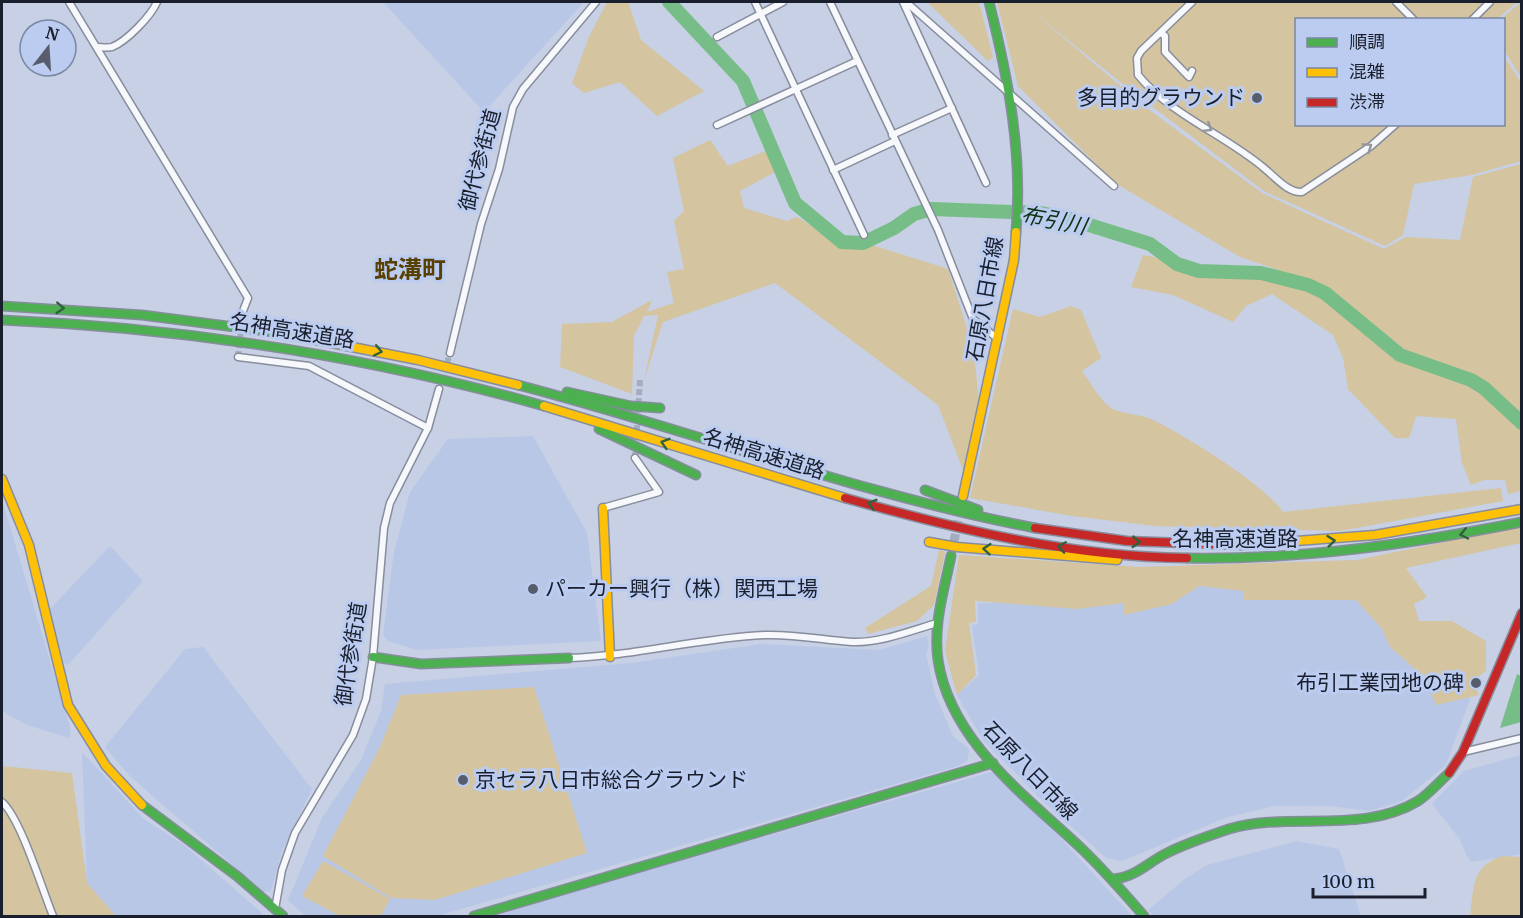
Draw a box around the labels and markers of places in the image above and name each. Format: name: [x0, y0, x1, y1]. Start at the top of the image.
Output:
place label: 多目的グラウンド: [1077, 84, 1245, 111]
marker: 多目的グラウンド: [1250, 91, 1264, 105]
place label: パーカー興行（株）関西工場: [545, 575, 818, 602]
marker: パーカー興行（株）関西工場: [526, 582, 540, 596]
place label: 布引工業団地の碑: [1296, 669, 1464, 696]
marker: 布引工業団地の碑: [1469, 676, 1483, 690]
place label: 京セラ八日市総合グラウンド: [475, 766, 748, 793]
marker: 京セラ八日市総合グラウンド: [456, 773, 470, 787]

